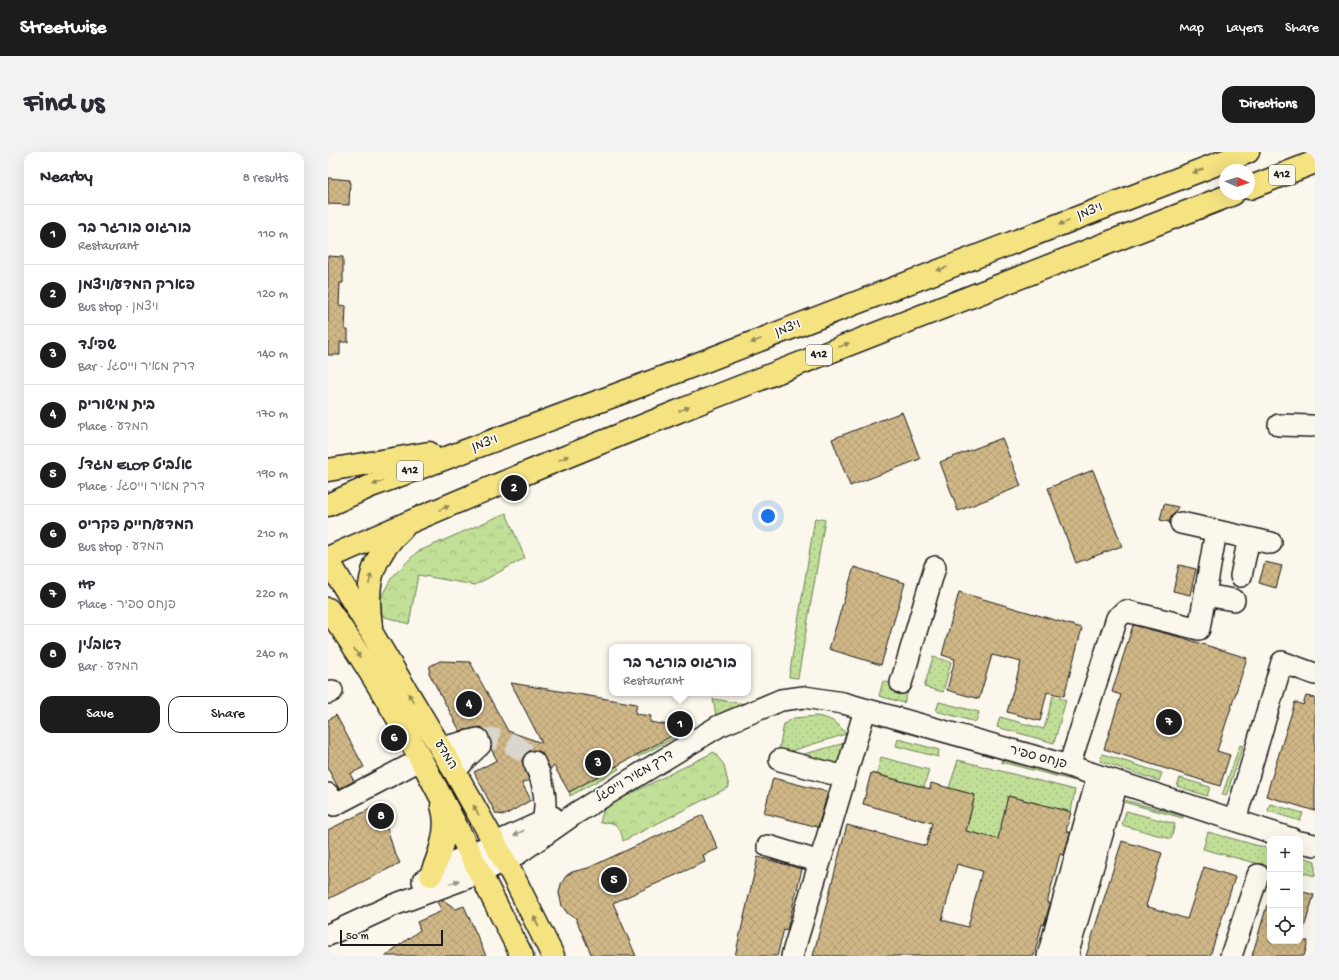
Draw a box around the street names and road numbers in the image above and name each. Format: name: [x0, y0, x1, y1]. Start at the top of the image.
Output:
road number: 412: [1269, 165, 1295, 185]
street label: ויצמן: [1075, 199, 1105, 224]
street label: ויצמן: [773, 316, 803, 341]
road number: 412: [806, 345, 832, 365]
street label: ויצמן: [470, 431, 500, 456]
road number: 412: [397, 461, 423, 481]
street label: המדע: [430, 737, 460, 773]
street label: פנחס ספיר: [1008, 743, 1069, 773]
street label: דרך מאיר וייסגל: [593, 747, 677, 806]

